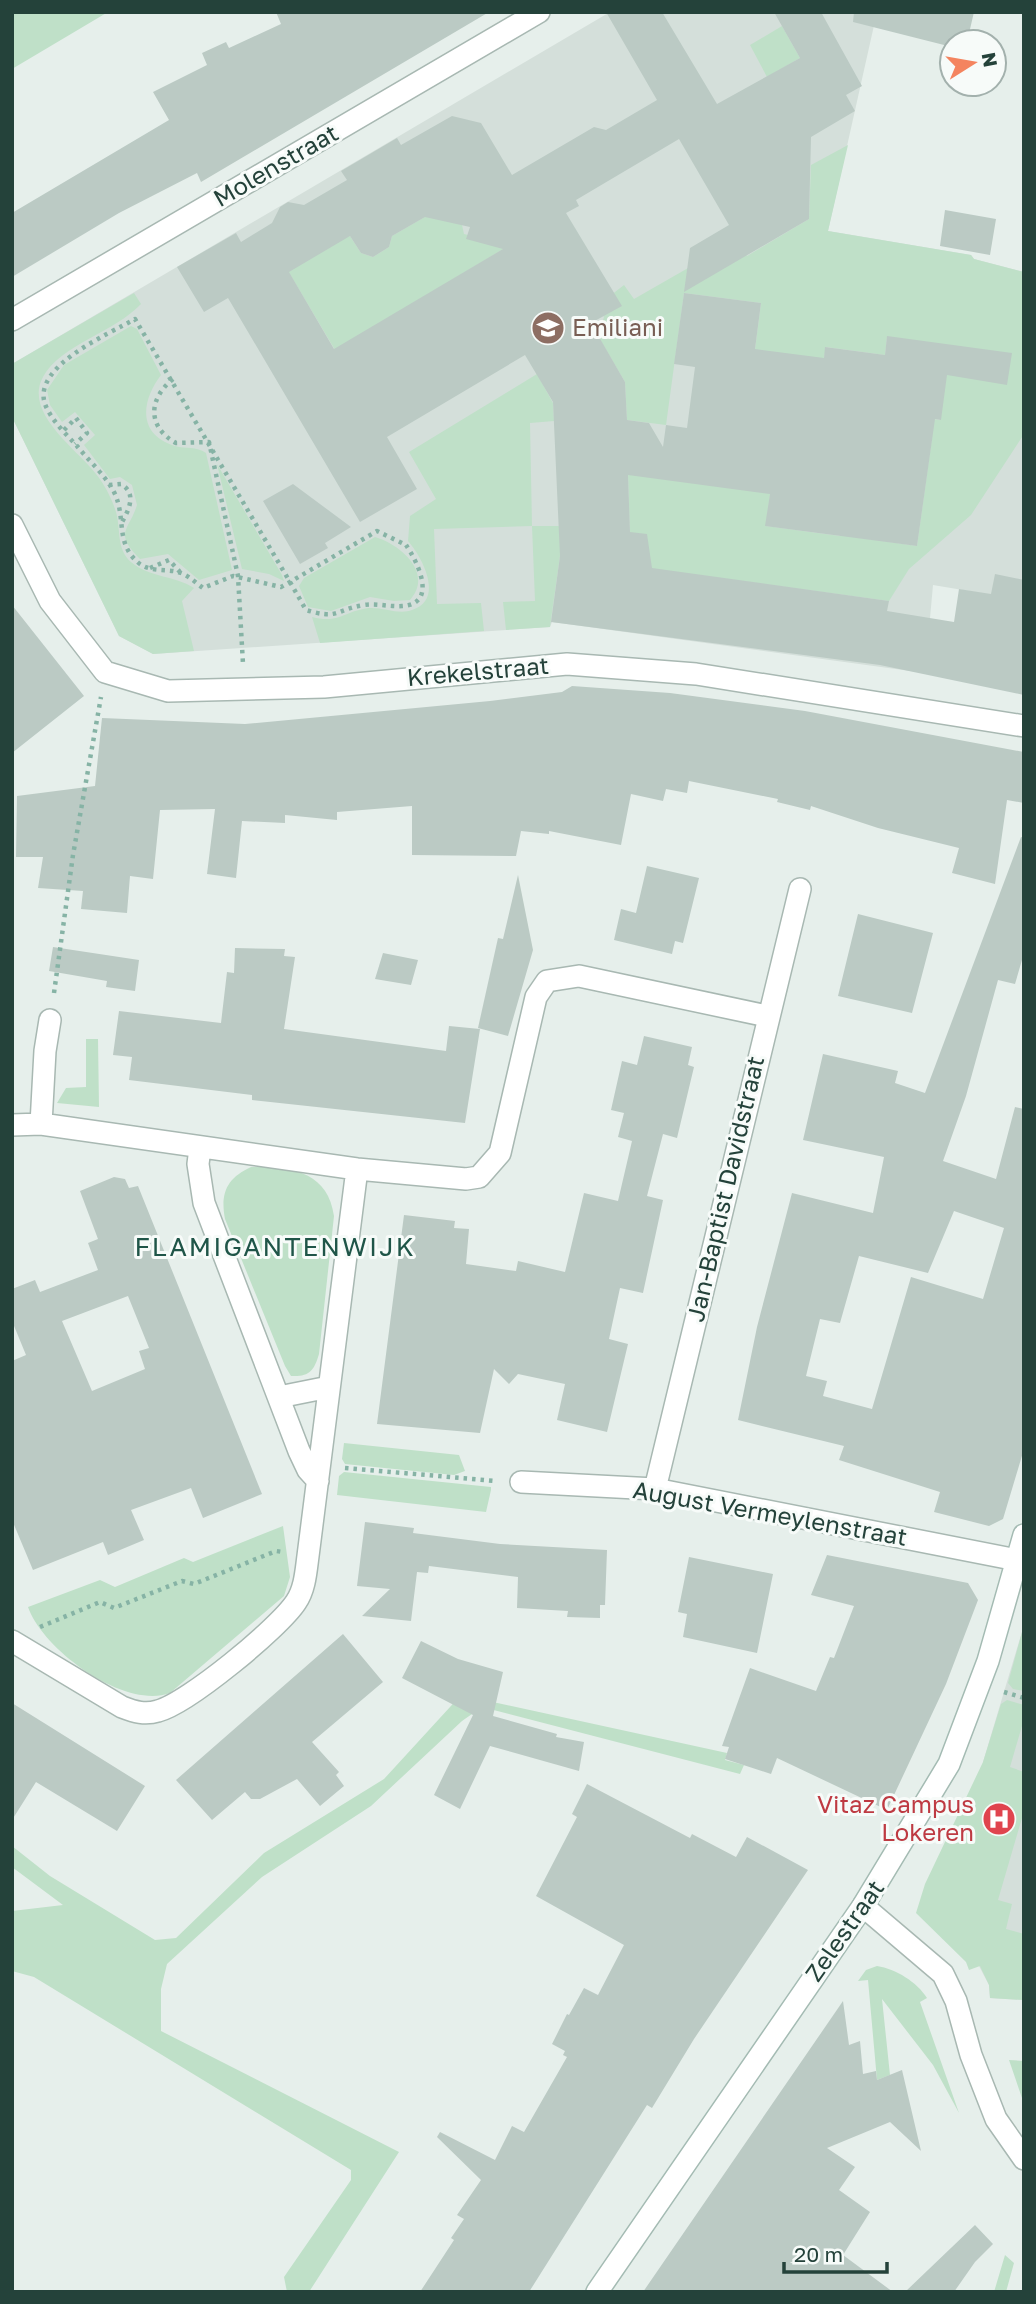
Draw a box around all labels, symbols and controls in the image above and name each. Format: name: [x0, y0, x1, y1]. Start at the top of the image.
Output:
north arrow: [938, 28, 1008, 98]
text: N: [978, 50, 1003, 69]
street label: Molenstraat: [208, 117, 343, 212]
school or university icon: Emiliani: [529, 309, 567, 347]
place label: Emiliani: [572, 312, 663, 341]
street label: Krekelstraat: [406, 650, 550, 691]
street label: Jan-Baptist Davidstraat: [680, 1053, 769, 1324]
district label: FLAMIGANTENWIJK: [134, 1231, 416, 1262]
street label: August Vermeylenstraat: [631, 1474, 910, 1551]
place label: Vitaz Campus Lokeren: [817, 1789, 974, 1846]
hospital icon: Vitaz Campus Lokeren: [980, 1800, 1018, 1838]
street label: Zelestraat: [798, 1874, 889, 1986]
scale bar: [784, 2230, 887, 2274]
text: 20 m: [794, 2241, 843, 2267]

